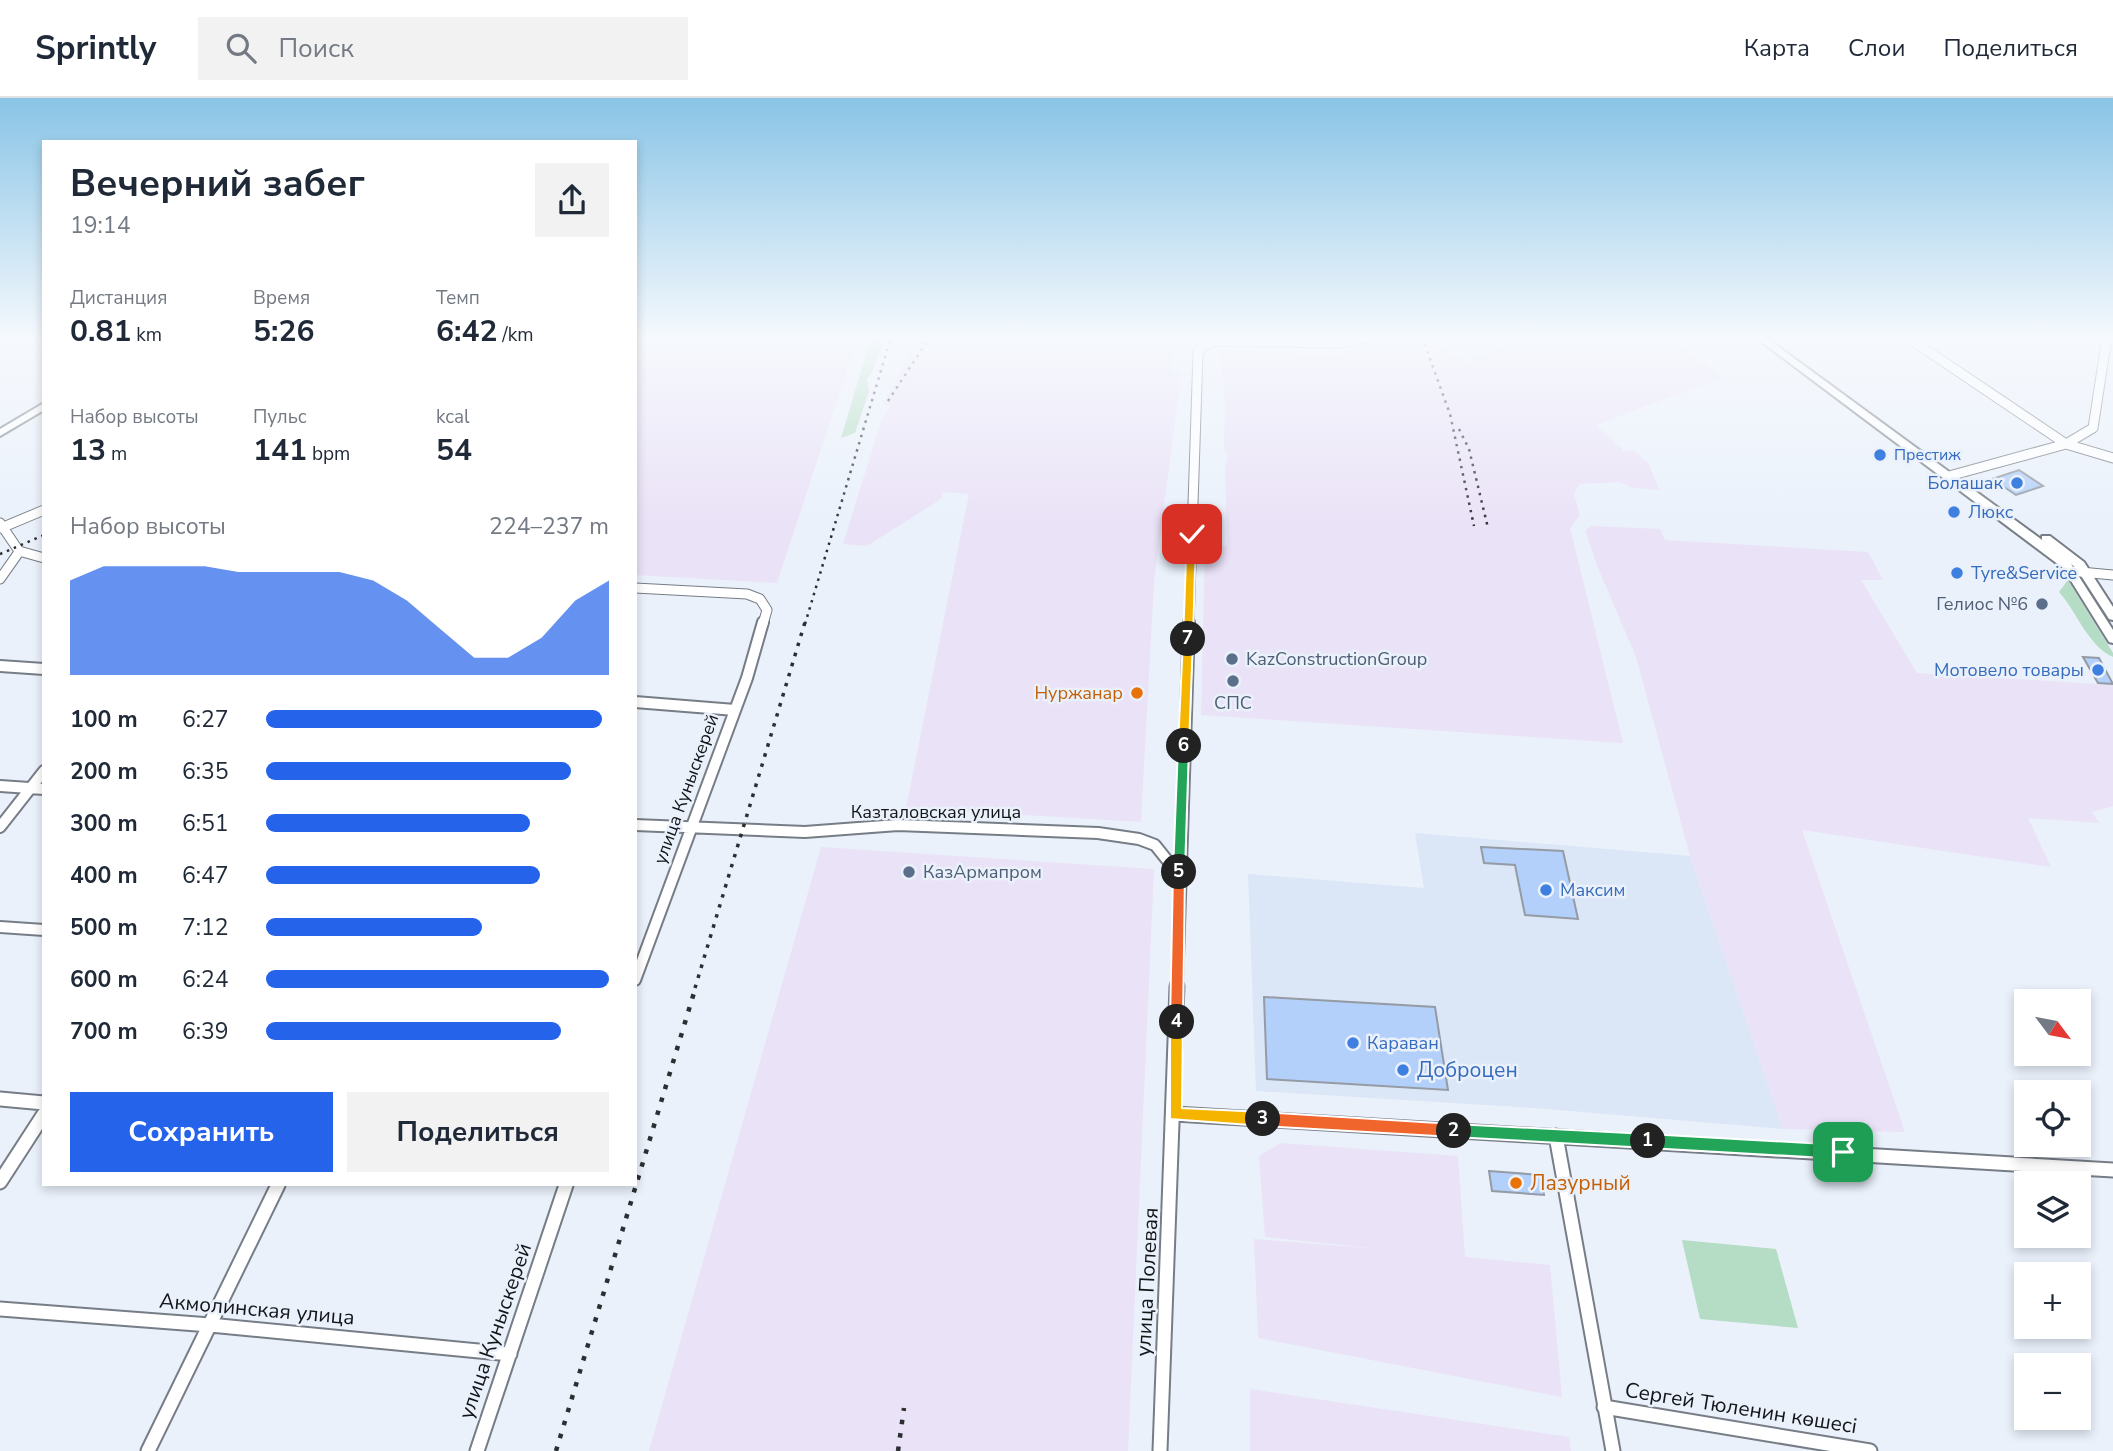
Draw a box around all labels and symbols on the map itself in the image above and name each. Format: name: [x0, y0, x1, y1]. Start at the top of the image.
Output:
place label: Престиж: [1894, 444, 1961, 466]
marker: Престиж: [1872, 447, 1888, 463]
place label: Болашак: [1928, 471, 2004, 495]
marker: Болашак: [2009, 475, 2025, 491]
place label: Люкс: [1968, 500, 2014, 524]
pin: [1162, 504, 1222, 564]
marker: Люкс: [1946, 504, 1962, 520]
place label: Tyre&Service: [1971, 561, 2077, 585]
marker: Tyre&Service: [1949, 565, 1965, 581]
place label: Гелиос №6: [1936, 592, 2028, 616]
marker: Гелиос №6: [2034, 596, 2050, 612]
pin: 7: [1170, 622, 1206, 656]
place label: KazConstructionGroup: [1246, 647, 1427, 671]
marker: KazConstructionGroup: [1224, 651, 1240, 667]
place label: Мотовело товары: [1934, 658, 2084, 682]
marker: Мотовело товары: [2090, 662, 2106, 678]
marker: СПС: [1225, 673, 1241, 689]
place label: Нуржанар: [1034, 681, 1123, 705]
marker: Нуржанар: [1129, 685, 1145, 701]
place label: СПС: [1214, 691, 1252, 715]
street label: улица Куныскерей: [648, 711, 724, 867]
pin: 6: [1166, 728, 1202, 764]
street label: Казталовская улица: [851, 800, 1021, 824]
pin: 5: [1162, 854, 1196, 890]
place label: КазАрмапром: [923, 860, 1042, 884]
marker: КазАрмапром: [901, 864, 917, 880]
place label: Максим: [1560, 878, 1625, 902]
marker: Максим: [1538, 882, 1554, 898]
north arrow: [2014, 989, 2091, 1066]
pin: 4: [1160, 1004, 1194, 1040]
place label: Караван: [1367, 1031, 1439, 1055]
marker: Караван: [1345, 1035, 1361, 1051]
place label: Доброцен: [1417, 1056, 1518, 1084]
marker: Доброцен: [1395, 1062, 1411, 1078]
pin: 3: [1246, 1102, 1280, 1136]
pin: 2: [1436, 1114, 1472, 1148]
pin: [1813, 1122, 1873, 1182]
pin: 1: [1630, 1124, 1666, 1158]
place label: Лазурный: [1530, 1169, 1631, 1197]
marker: Лазурный: [1508, 1175, 1524, 1191]
street label: улица Полевая: [1129, 1207, 1165, 1357]
street label: улица Куныскерей: [452, 1239, 538, 1423]
street label: Акмолинская улица: [158, 1287, 356, 1331]
street label: Сергей Тюленин көшесі: [1623, 1376, 1859, 1440]

